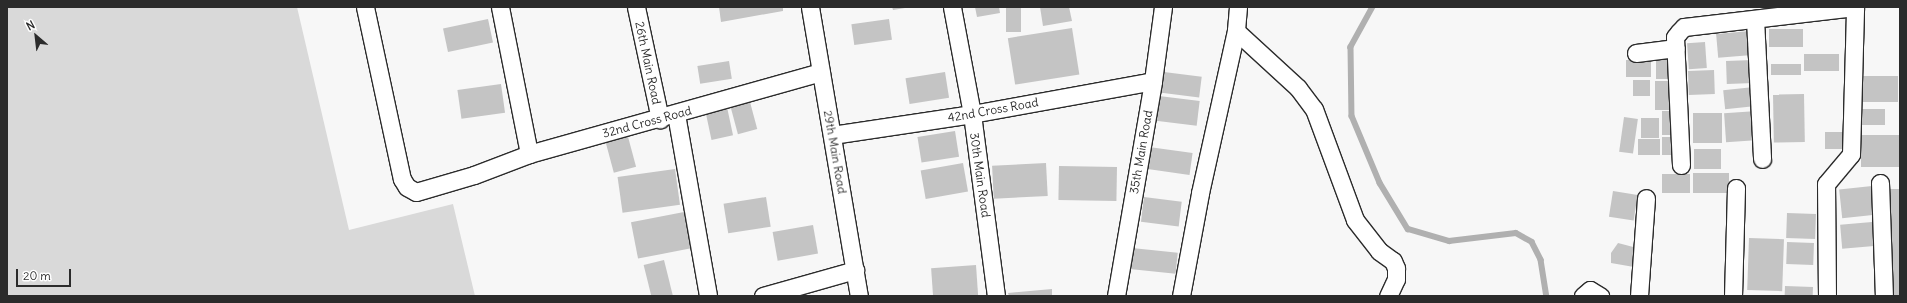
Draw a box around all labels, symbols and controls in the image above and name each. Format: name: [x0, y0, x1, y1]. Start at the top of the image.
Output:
north arrow: [16, 16, 56, 56]
text: N: [24, 17, 37, 33]
street label: 26th Main Road: [632, 20, 664, 106]
street label: 42nd Cross Road: [947, 95, 1039, 125]
street label: 32nd Cross Road: [601, 103, 693, 141]
street label: 29th Main Road: [821, 109, 849, 195]
street label: 35th Main Road: [1127, 109, 1155, 195]
street label: 30th Main Road: [967, 132, 993, 218]
scale bar: [18, 261, 73, 287]
text: 20 m: [23, 268, 51, 283]

